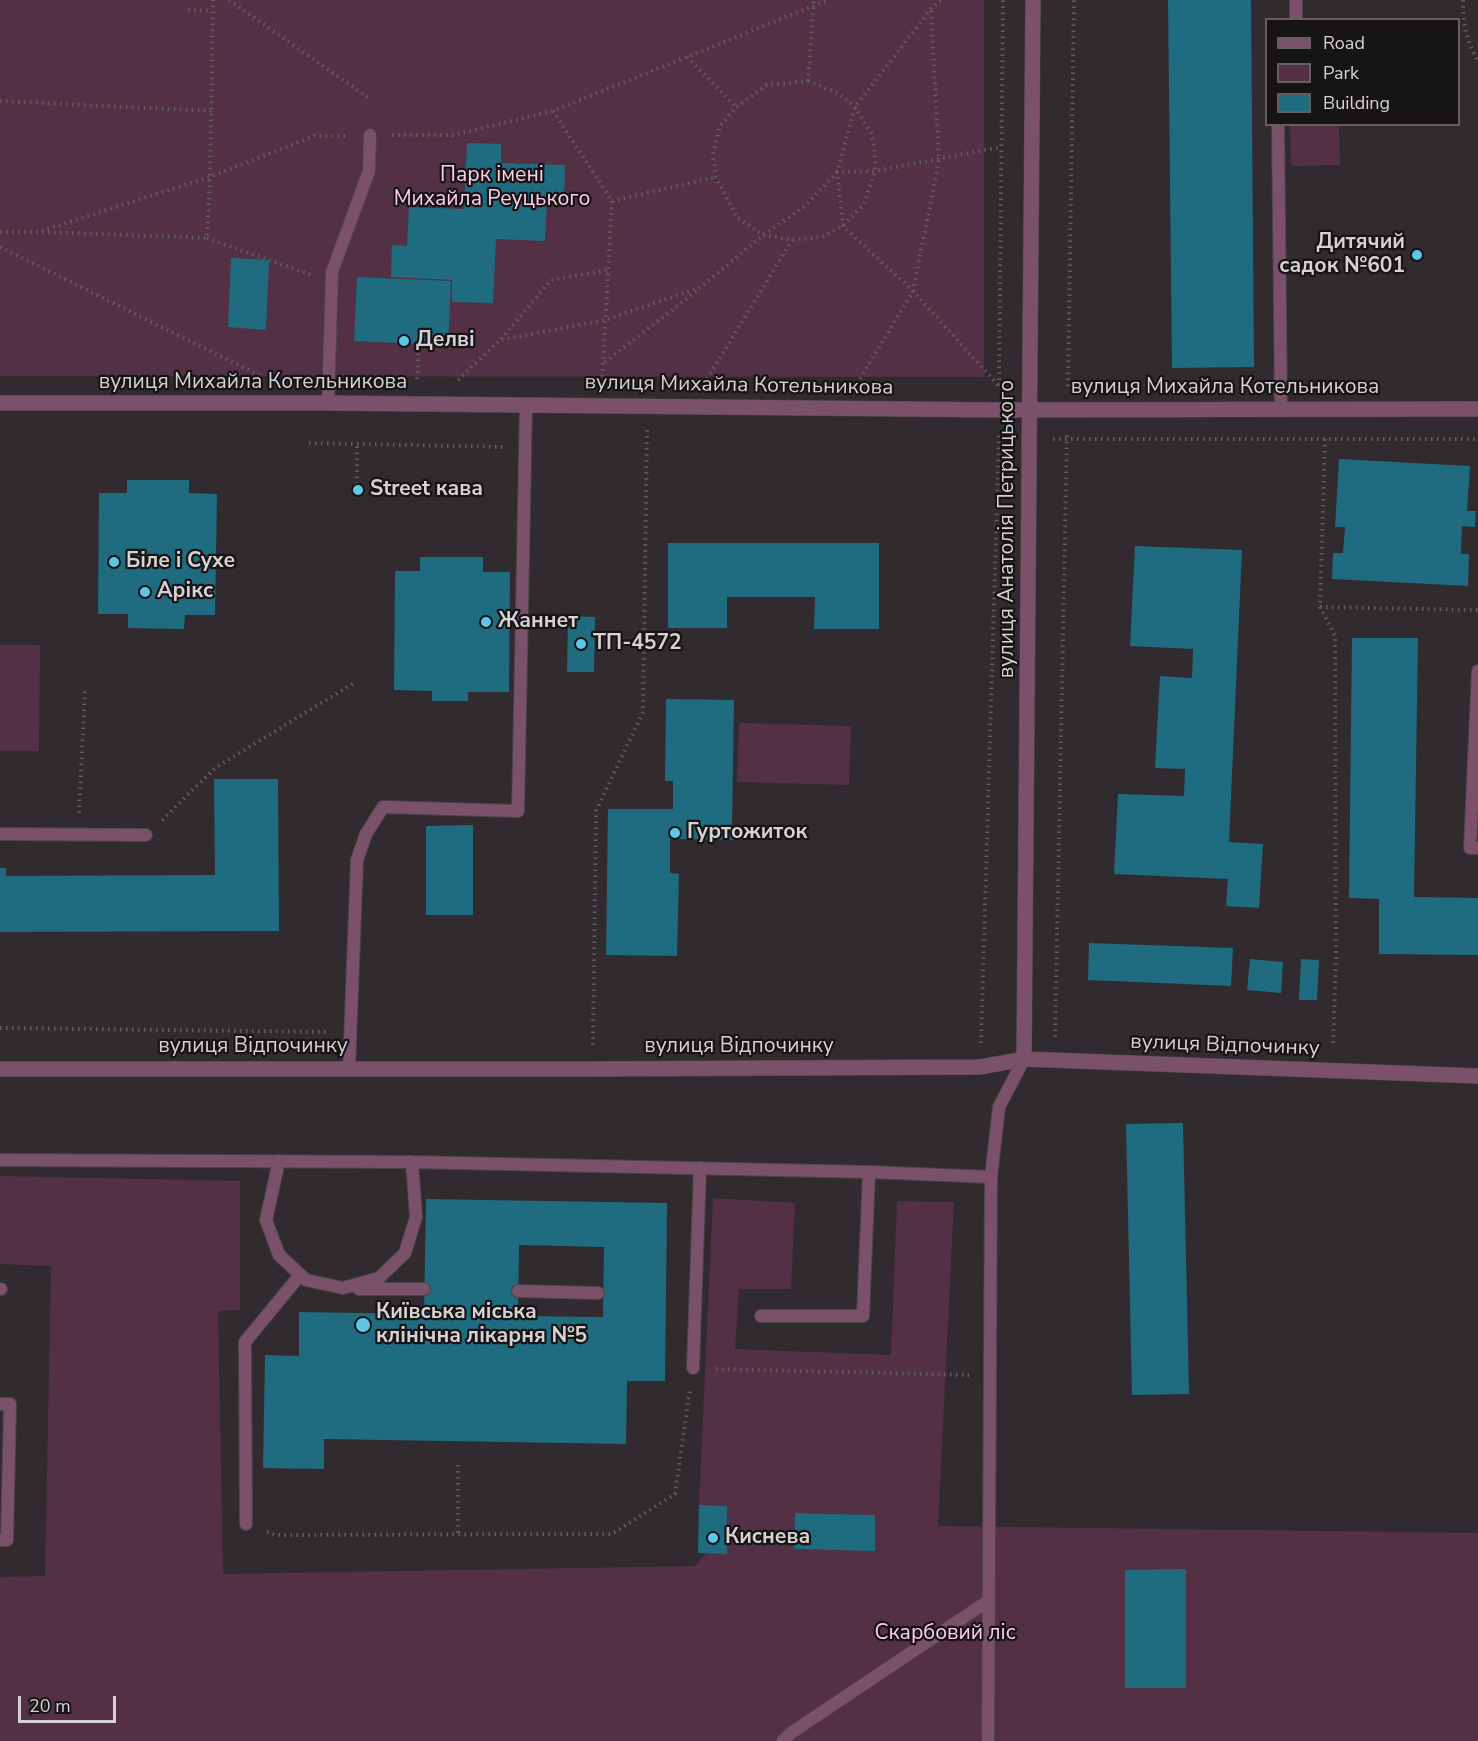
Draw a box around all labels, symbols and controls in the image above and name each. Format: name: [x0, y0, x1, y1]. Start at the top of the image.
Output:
legend: [1265, 18, 1460, 126]
text: Road: [1323, 31, 1365, 55]
text: Park: [1323, 61, 1359, 85]
text: Building: [1323, 91, 1390, 115]
park label: Парк імені Михайла Реуцького: [394, 163, 590, 213]
place label: Дитячий садок №601: [1279, 230, 1405, 280]
marker: Дитячий садок №601: [1410, 248, 1424, 262]
place label: Делві: [416, 328, 475, 354]
marker: Делві: [397, 334, 411, 348]
street label: вулиця Михайла Котельникова: [99, 370, 407, 396]
street label: вулиця Михайла Котельникова: [584, 371, 894, 401]
street label: вулиця Михайла Котельникова: [1071, 375, 1379, 401]
street label: вулиця Анатолія Петрицького: [995, 380, 1021, 678]
place label: Street кава: [370, 477, 483, 503]
marker: Street кава: [351, 483, 365, 497]
place label: Біле і Сухе: [126, 549, 235, 575]
marker: Біле і Сухе: [107, 555, 121, 569]
place label: Арікс: [157, 579, 213, 605]
marker: Арікс: [138, 585, 152, 599]
place label: Жаннет: [498, 609, 578, 635]
marker: Жаннет: [479, 615, 493, 629]
place label: ТП-4572: [593, 631, 682, 657]
marker: ТП-4572: [574, 637, 588, 651]
place label: Гуртожиток: [687, 820, 807, 846]
marker: Гуртожиток: [668, 826, 682, 840]
street label: вулиця Відпочинку: [1130, 1030, 1320, 1062]
street label: вулиця Відпочинку: [158, 1034, 348, 1060]
street label: вулиця Відпочинку: [644, 1034, 834, 1060]
place label: Київська міська клінічна лікарня №5: [376, 1300, 587, 1350]
marker: Київська міська клінічна лікарня №5: [354, 1316, 372, 1334]
place label: Киснева: [725, 1525, 810, 1551]
marker: Киснева: [706, 1531, 720, 1545]
park label: Скарбовий ліс: [874, 1621, 1016, 1647]
scale bar: [21, 1684, 118, 1722]
text: 20 m: [29, 1694, 71, 1718]

